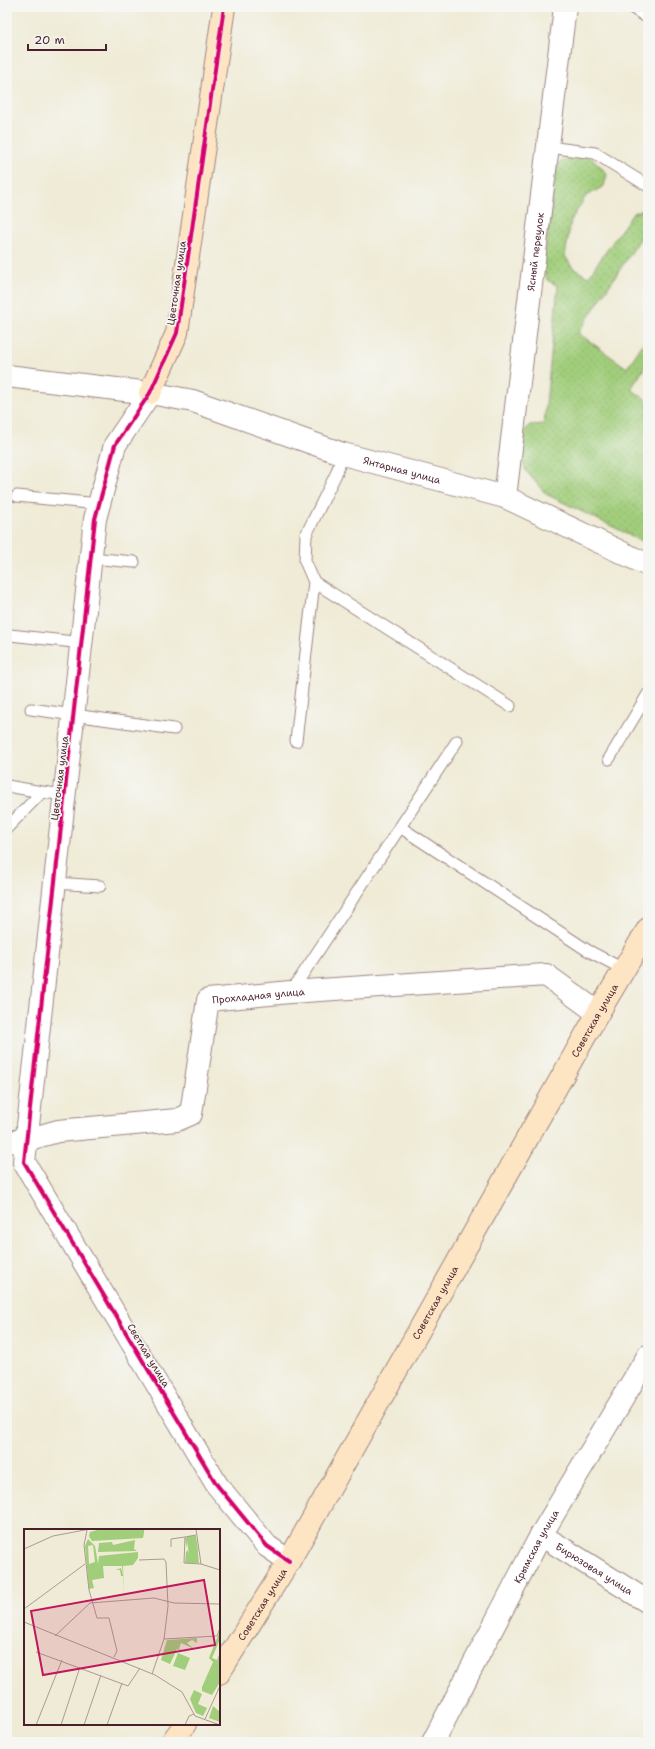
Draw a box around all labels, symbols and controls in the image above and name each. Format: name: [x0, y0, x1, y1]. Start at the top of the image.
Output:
scale bar: [28, 26, 106, 52]
text: 20 m: [34, 32, 65, 48]
street label: Ясный переулок: [524, 211, 547, 292]
street label: Цветочная улица: [164, 239, 189, 326]
street label: Янтарная улица: [362, 454, 443, 487]
street label: Цветочная улица: [48, 734, 71, 821]
street label: Советская улица: [568, 981, 621, 1060]
street label: Прохладная улица: [212, 985, 306, 1007]
street label: Советская улица: [409, 1263, 462, 1342]
street label: Светлая улица: [124, 1321, 173, 1390]
street label: Крымская улица: [511, 1507, 562, 1586]
inset map: [24, 1529, 220, 1725]
street label: Бирюзовая улица: [553, 1540, 636, 1598]
street label: Советская улица: [235, 1565, 290, 1643]

